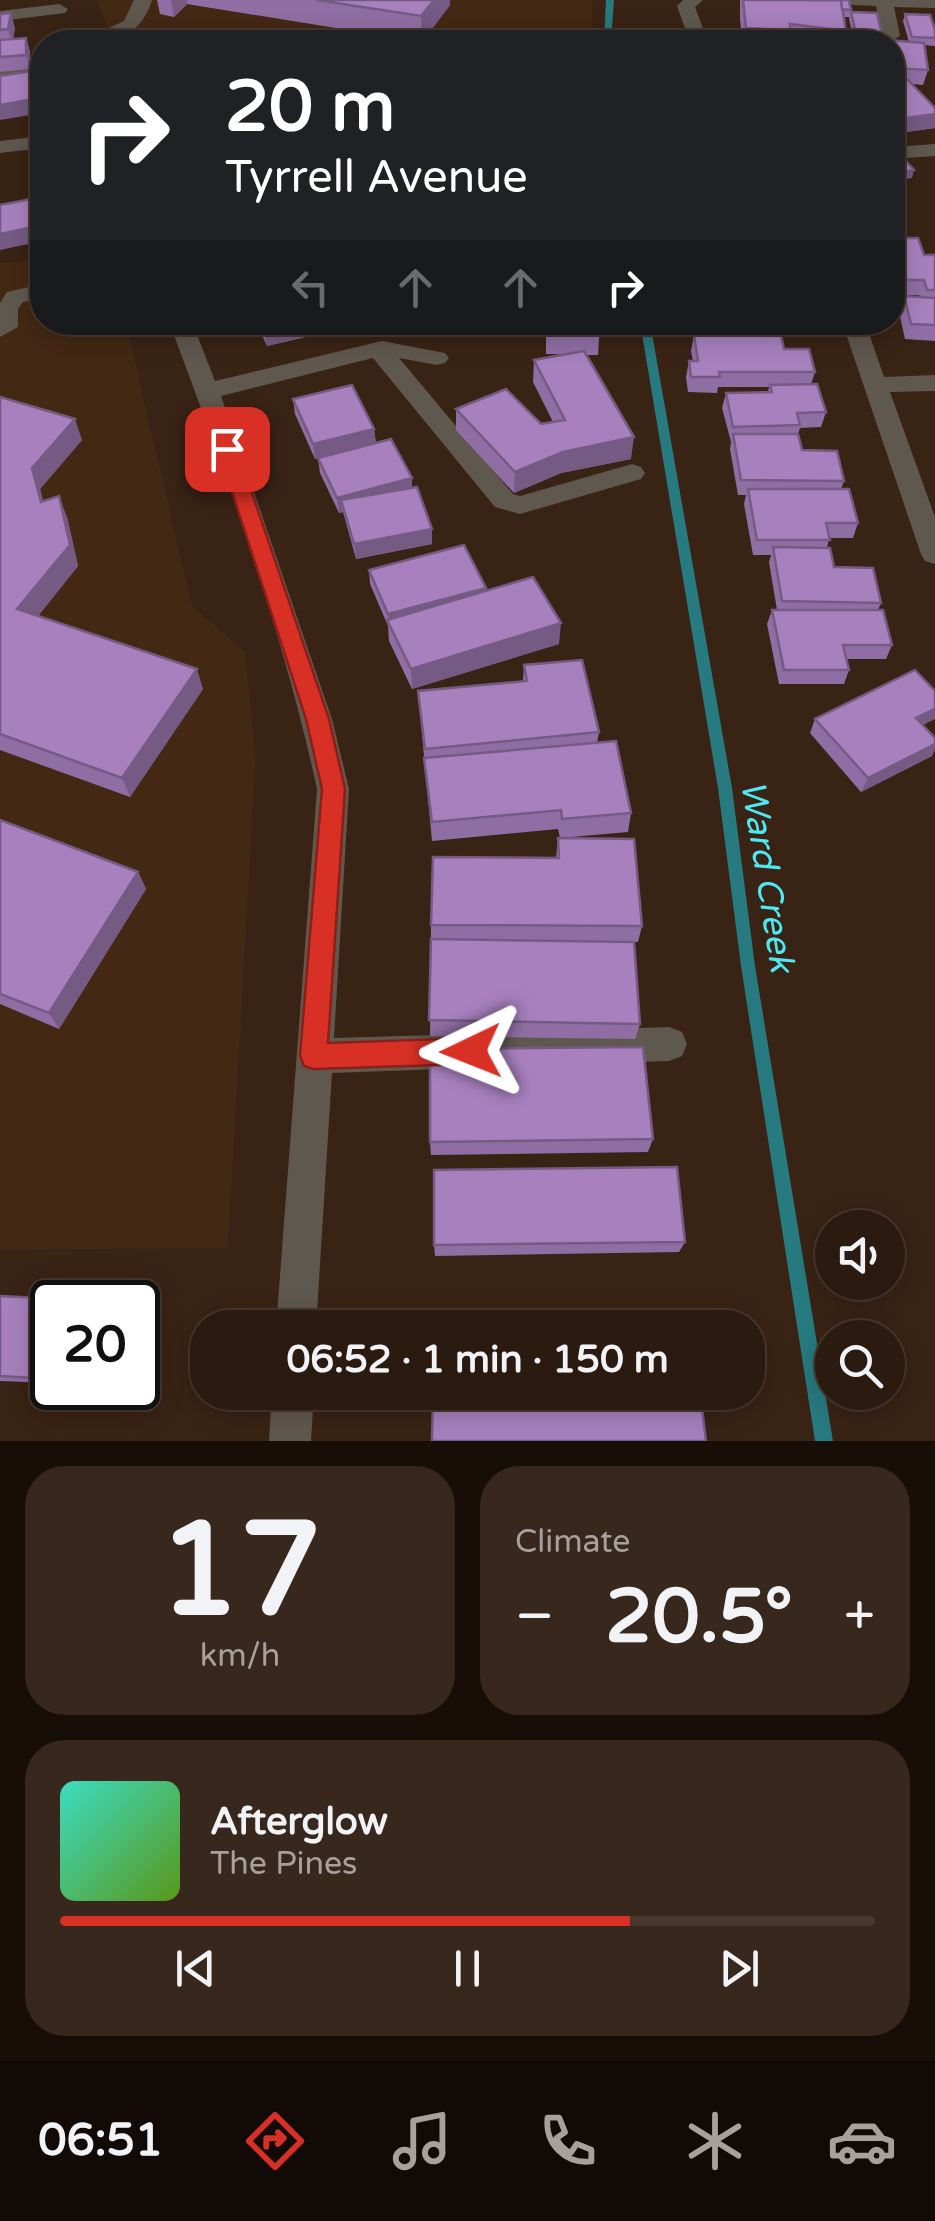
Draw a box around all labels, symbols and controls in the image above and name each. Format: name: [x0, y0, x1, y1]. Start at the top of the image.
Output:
text: 20 m: [225, 66, 395, 150]
icon: right: [60, 70, 190, 200]
text: Tyrrell Avenue: [225, 151, 528, 205]
icon: left: [283, 260, 338, 315]
icon: ahead: [388, 260, 443, 315]
icon: ahead: [493, 260, 548, 315]
icon: right: [598, 260, 653, 315]
pin: [185, 407, 270, 492]
icon: arrive: [200, 422, 255, 477]
water label: Ward Creek: [731, 777, 803, 978]
position arrow: [419, 999, 523, 1103]
map controls: [815, 1210, 905, 1410]
button: sound: [815, 1210, 905, 1300]
speed limit sign: 20: [30, 1280, 160, 1410]
button: search: [815, 1320, 905, 1410]
text: 06:52 · 1 min · 150 m: [286, 1337, 669, 1383]
text: 17: [158, 1494, 322, 1650]
text: Climate: [515, 1523, 630, 1561]
text: 20.5°: [605, 1572, 793, 1662]
text: −: [515, 1584, 554, 1650]
text: +: [844, 1584, 875, 1650]
text: km/h: [200, 1637, 280, 1675]
text: Afterglow: [210, 1799, 388, 1845]
text: The Pines: [210, 1845, 357, 1883]
icon: previous: [168, 1941, 223, 1996]
icon: pause: [440, 1941, 495, 1996]
icon: next: [712, 1941, 767, 1996]
icon: directions: [240, 2106, 310, 2176]
icon: music: [387, 2106, 457, 2176]
icon: phone: [533, 2106, 603, 2176]
icon: climate: [680, 2106, 750, 2176]
icon: car: [827, 2106, 897, 2176]
text: 06:51: [38, 2114, 163, 2168]

